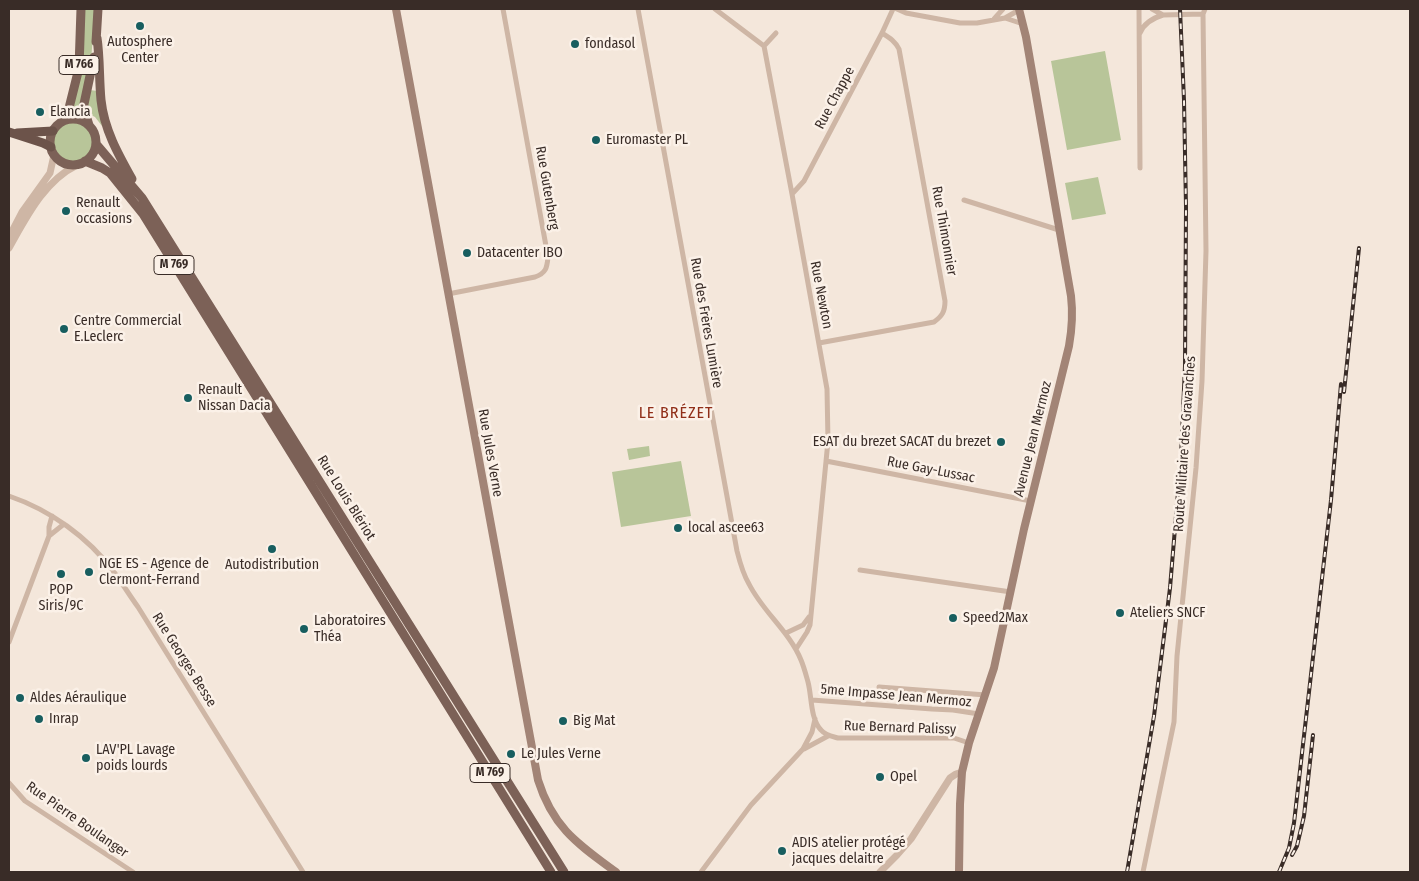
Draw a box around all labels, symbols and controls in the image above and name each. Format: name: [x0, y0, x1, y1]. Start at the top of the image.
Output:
marker: Autosphere Center: [134, 20, 146, 32]
place label: Autosphere Center: [107, 34, 173, 66]
place label: fondasol: [585, 36, 635, 52]
marker: fondasol: [569, 38, 581, 50]
road number: M 766: [59, 56, 99, 74]
street label: Rue Chappe: [812, 64, 858, 132]
place label: Elancia: [50, 104, 91, 120]
marker: Elancia: [34, 106, 46, 118]
place label: Euromaster PL: [606, 132, 688, 148]
marker: Euromaster PL: [590, 134, 602, 146]
street label: Rue Gutenberg: [531, 145, 563, 231]
street label: Rue Thimonnier: [928, 185, 960, 277]
place label: Renault occasions: [76, 195, 132, 228]
marker: Renault occasions: [60, 205, 72, 217]
place label: Datacenter IBO: [477, 245, 563, 261]
marker: Datacenter IBO: [461, 247, 473, 259]
road number: M 769: [154, 256, 194, 274]
street label: Rue des Frères Lumière: [686, 256, 726, 390]
street label: Rue Newton: [806, 260, 836, 330]
place label: Centre Commercial E.Leclerc: [74, 313, 181, 346]
marker: Centre Commercial E.Leclerc: [58, 323, 70, 335]
street label: Route Militaire des Gravanches: [1170, 355, 1200, 533]
street label: Avenue Jean Mermoz: [1010, 379, 1056, 499]
place label: Renault Nissan Dacia: [198, 382, 271, 414]
marker: Renault Nissan Dacia: [182, 392, 194, 404]
district label: LE BRÉZET: [638, 404, 714, 424]
street label: Rue Jules Verne: [474, 408, 506, 498]
place label: ESAT du brezet SACAT du brezet: [813, 434, 991, 450]
marker: ESAT du brezet SACAT du brezet: [995, 436, 1007, 448]
street label: Rue Louis Blériot: [313, 452, 379, 544]
street label: Rue Gay-Lussac: [886, 453, 976, 487]
place label: local ascee63: [688, 520, 764, 536]
marker: local ascee63: [672, 522, 684, 534]
marker: Autodistribution: [266, 543, 278, 555]
place label: NGE ES - Agence de Clermont-Ferrand: [99, 556, 209, 588]
place label: Autodistribution: [225, 557, 319, 573]
marker: NGE ES - Agence de Clermont-Ferrand: [83, 566, 95, 578]
marker: POP Siris/9C: [55, 568, 67, 580]
place label: POP Siris/9C: [39, 582, 83, 614]
place label: Ateliers SNCF: [1130, 605, 1205, 621]
marker: Ateliers SNCF: [1114, 607, 1126, 619]
street label: Rue Georges Besse: [148, 610, 220, 710]
place label: Speed2Max: [963, 610, 1028, 626]
marker: Speed2Max: [947, 612, 959, 624]
place label: Laboratoires Théa: [314, 613, 386, 646]
marker: Laboratoires Théa: [298, 623, 310, 635]
street label: 5me Impasse Jean Mermoz: [820, 681, 972, 711]
place label: Aldes Aéraulique: [30, 690, 127, 706]
marker: Aldes Aéraulique: [14, 692, 26, 704]
place label: Inrap: [49, 711, 79, 727]
marker: Inrap: [33, 713, 45, 725]
place label: Big Mat: [573, 713, 615, 729]
marker: Big Mat: [557, 715, 569, 727]
street label: Rue Bernard Palissy: [843, 718, 957, 738]
place label: LAV'PL Lavage poids lourds: [96, 742, 175, 774]
place label: Le Jules Verne: [521, 746, 601, 762]
marker: Le Jules Verne: [505, 748, 517, 760]
marker: LAV'PL Lavage poids lourds: [80, 752, 92, 764]
road number: M 769: [470, 764, 510, 782]
place label: Opel: [890, 769, 917, 785]
marker: Opel: [874, 771, 886, 783]
street label: Rue Pierre Boulanger: [23, 778, 131, 862]
place label: ADIS atelier protégé jacques delaitre: [792, 835, 906, 868]
marker: ADIS atelier protégé jacques delaitre: [776, 845, 788, 857]

